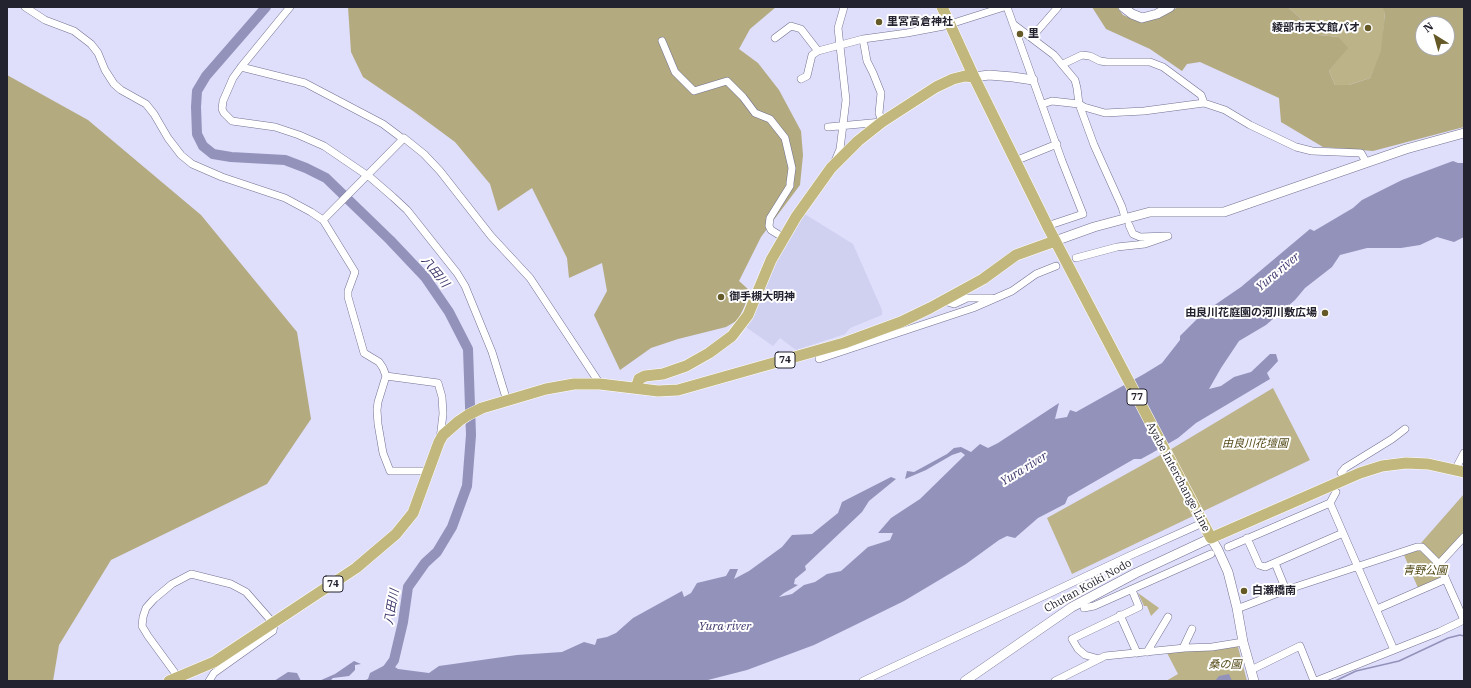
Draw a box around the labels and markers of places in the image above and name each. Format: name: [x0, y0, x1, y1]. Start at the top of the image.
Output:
place label: 里宮高倉神社: [887, 15, 953, 29]
marker: 里宮高倉神社: [874, 17, 884, 27]
place label: 綾部市天文館パオ: [1272, 21, 1360, 35]
marker: 綾部市天文館パオ: [1363, 23, 1373, 33]
place label: 里: [1028, 27, 1039, 41]
marker: 里: [1015, 29, 1025, 39]
place label: 御手槻大明神: [729, 290, 795, 304]
marker: 御手槻大明神: [716, 292, 726, 302]
place label: 由良川花庭園の河川敷広場: [1185, 306, 1317, 320]
marker: 由良川花庭園の河川敷広場: [1320, 308, 1330, 318]
place label: 白瀬橋南: [1252, 584, 1296, 598]
marker: 白瀬橋南: [1239, 586, 1249, 596]

